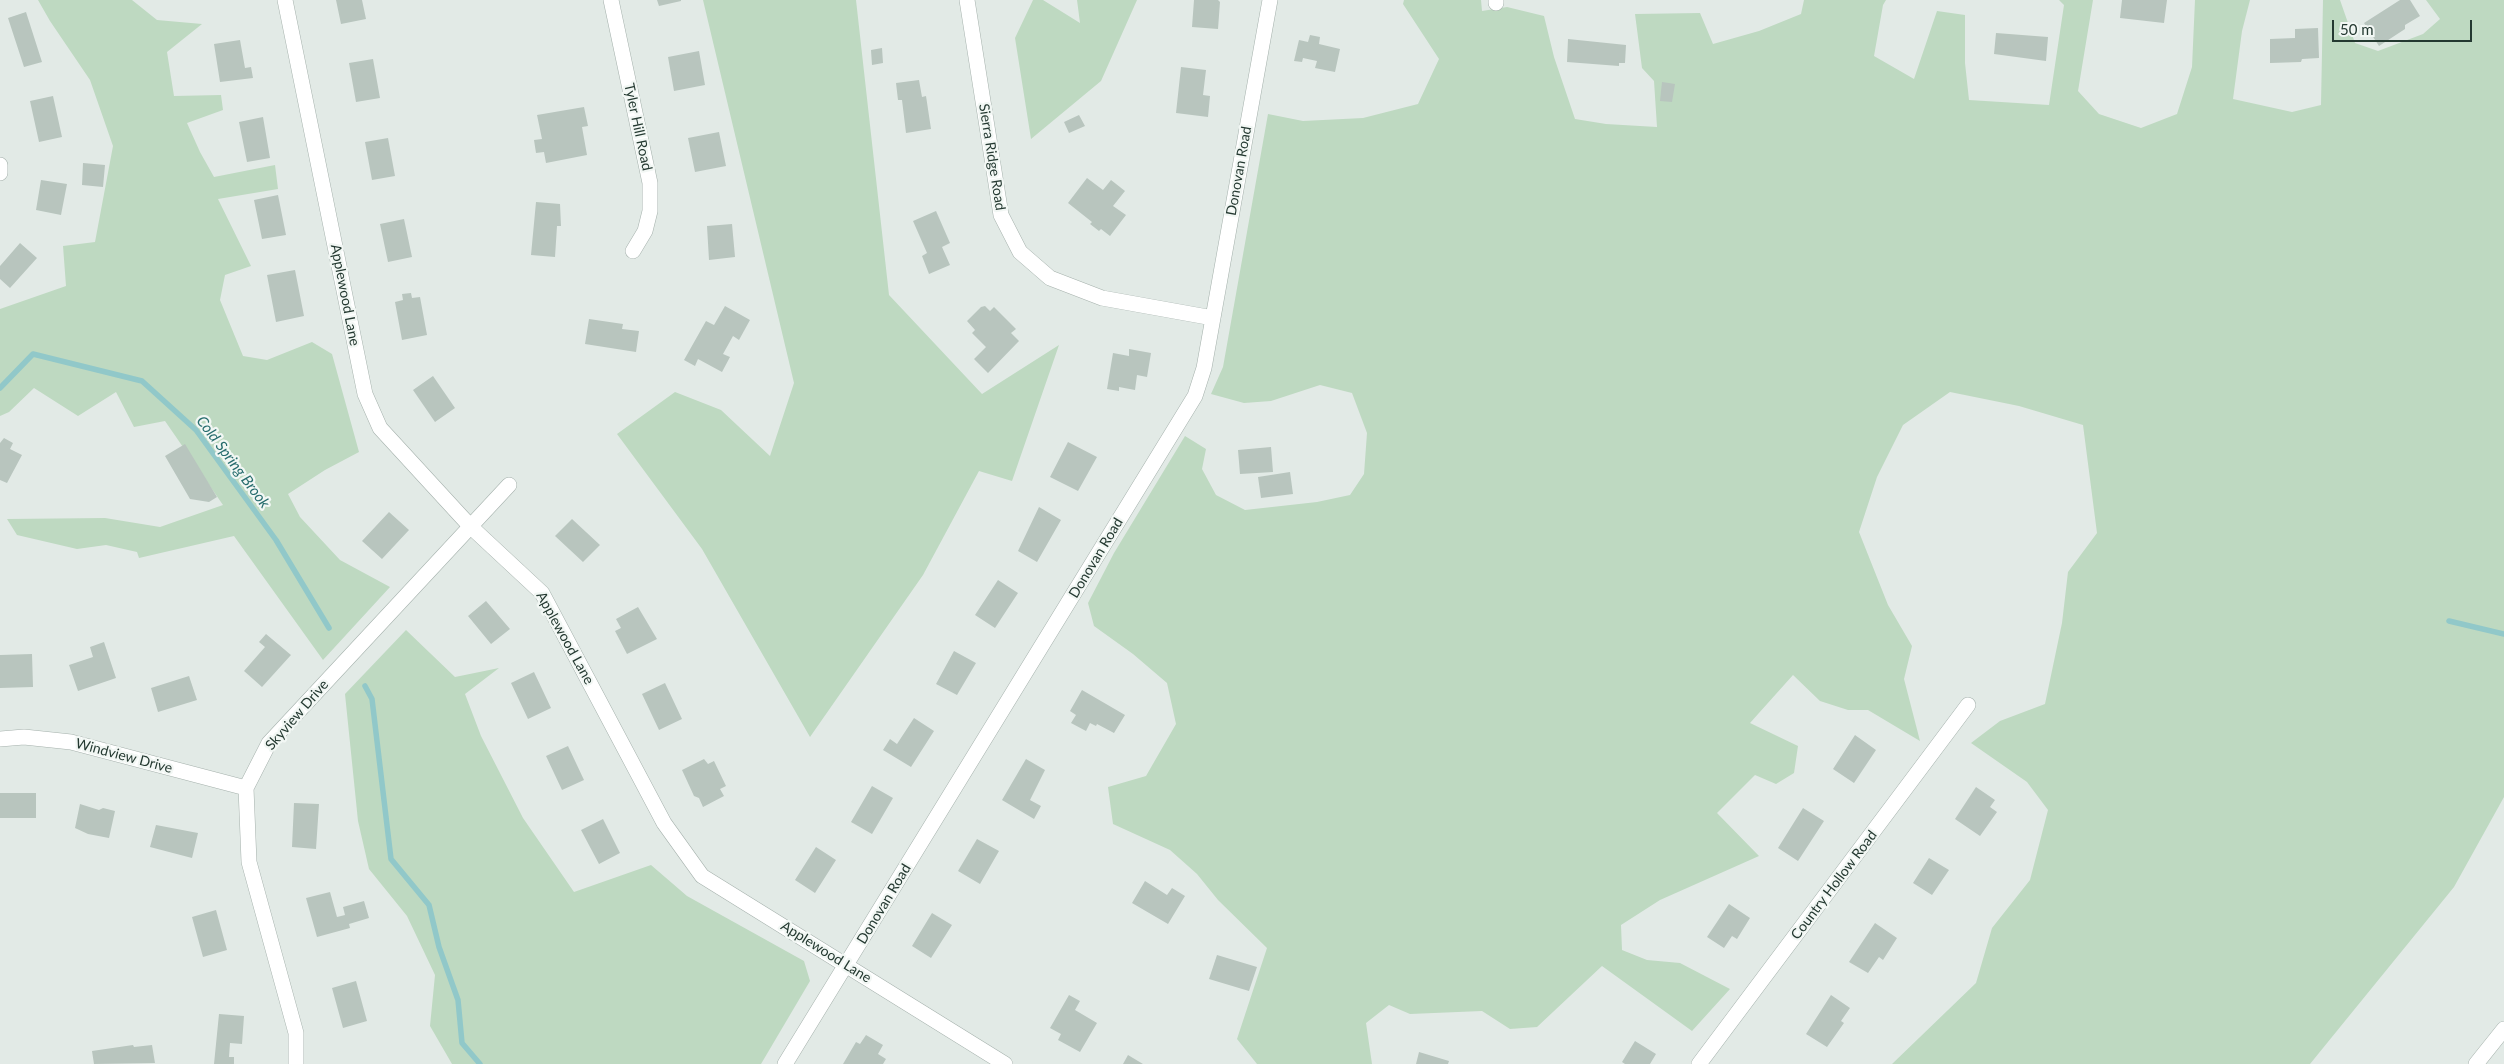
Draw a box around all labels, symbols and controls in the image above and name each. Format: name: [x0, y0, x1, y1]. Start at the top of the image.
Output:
scale bar: [2334, 10, 2474, 42]
text: 50 m: [2340, 20, 2374, 38]
street label: Tyler Hill Road: [621, 82, 655, 172]
street label: Sierra Ridge Road: [975, 102, 1009, 212]
street label: Donovan Road: [1223, 125, 1255, 217]
street label: Applewood Lane: [327, 243, 363, 347]
water label: Cold Spring Brook: [192, 412, 274, 512]
street label: Donovan Road: [1065, 515, 1127, 601]
street label: Applewood Lane: [533, 589, 597, 687]
street label: Skyview Drive: [262, 676, 332, 754]
street label: Windview Drive: [74, 735, 174, 777]
street label: Country Hollow Road: [1788, 827, 1880, 943]
street label: Donovan Road: [853, 861, 915, 947]
street label: Applewood Lane: [778, 918, 874, 986]

